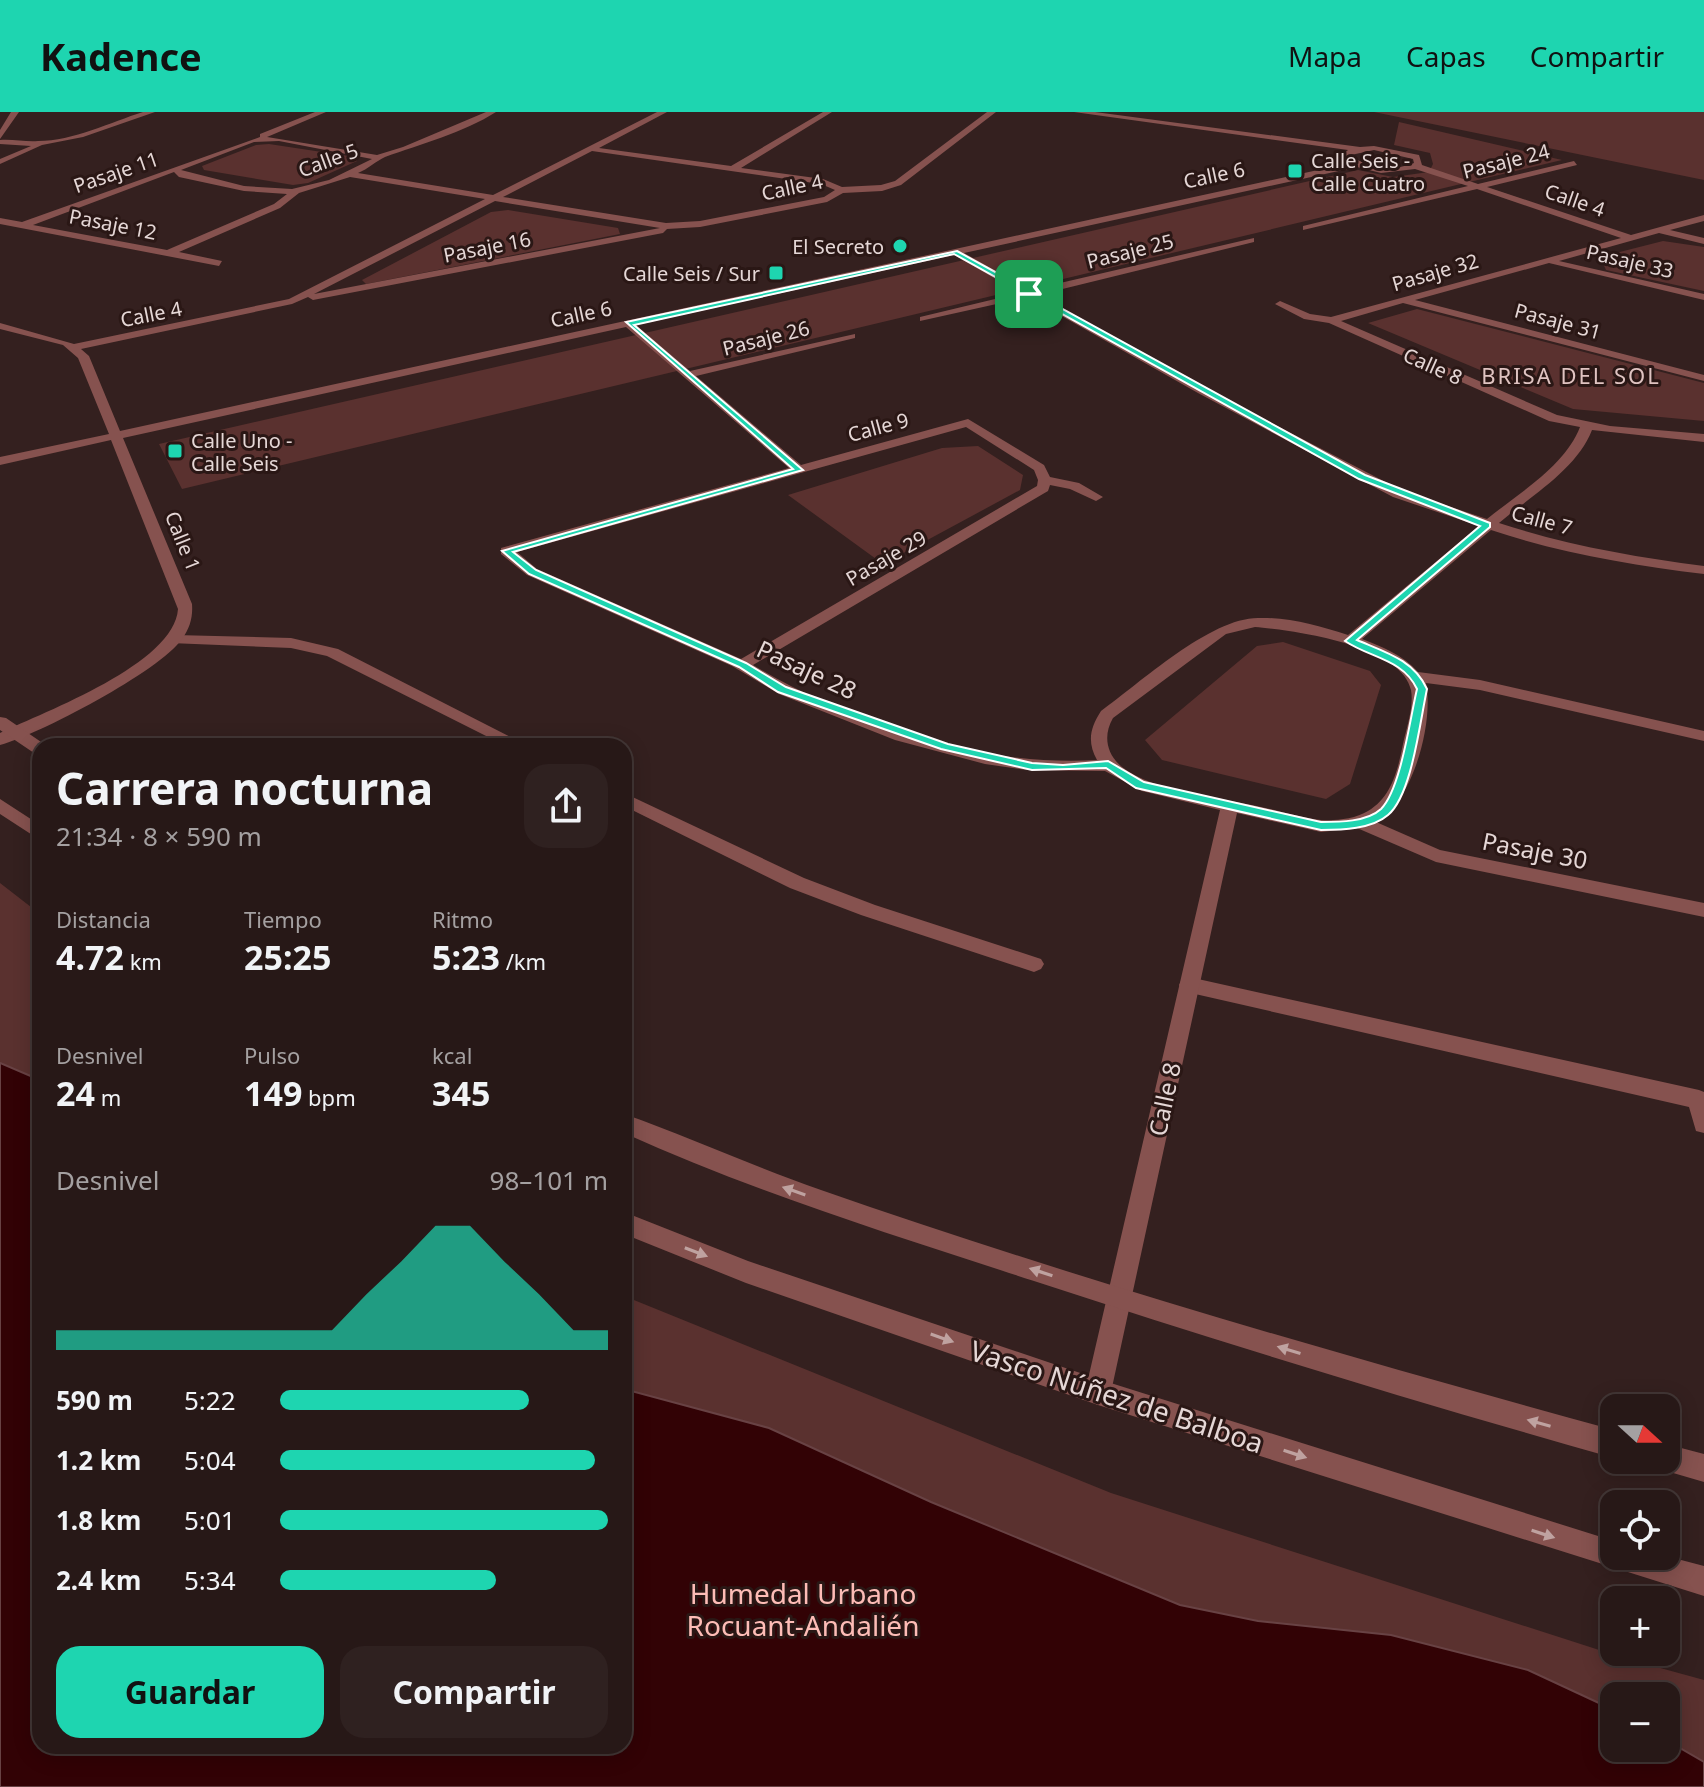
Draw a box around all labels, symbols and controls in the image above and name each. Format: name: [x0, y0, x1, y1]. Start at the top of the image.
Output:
text: Kadence: [40, 30, 202, 82]
text: Mapa: [1288, 37, 1362, 75]
text: Capas: [1406, 37, 1486, 75]
text: Compartir: [1530, 37, 1664, 75]
street label: Calle 5: [294, 137, 362, 183]
street label: Pasaje 24: [1460, 137, 1553, 185]
street label: Pasaje 11: [70, 145, 162, 199]
place label: Calle Seis - Calle Cuatro: [1311, 147, 1425, 197]
street label: Calle 6: [1181, 155, 1247, 195]
marker: Calle Seis - Calle Cuatro: [1286, 162, 1304, 180]
street label: Calle 4: [759, 167, 826, 207]
street label: Calle 4: [1541, 177, 1609, 223]
street label: Pasaje 12: [67, 202, 159, 246]
street label: Pasaje 16: [441, 225, 533, 269]
street label: Pasaje 25: [1084, 227, 1176, 275]
place label: El Secreto: [792, 233, 884, 260]
marker: El Secreto: [891, 237, 909, 255]
street label: Pasaje 33: [1584, 238, 1676, 284]
street label: Pasaje 32: [1389, 247, 1481, 297]
place label: Calle Seis / Sur: [623, 260, 760, 287]
pin: [995, 260, 1063, 328]
marker: Calle Seis / Sur: [767, 264, 785, 282]
icon: arrive: [1007, 272, 1051, 316]
street label: Calle 6: [548, 294, 614, 334]
street label: Calle 4: [118, 295, 185, 333]
street label: Pasaje 31: [1512, 296, 1604, 346]
street label: Pasaje 26: [720, 314, 812, 362]
street label: Calle 8: [1399, 341, 1467, 391]
district label: BRISA DEL SOL: [1481, 360, 1661, 390]
street label: Calle 9: [845, 406, 911, 448]
place label: Calle Uno - Calle Seis: [191, 427, 292, 477]
marker: Calle Uno - Calle Seis: [166, 442, 184, 460]
street label: Calle 7: [1509, 499, 1575, 541]
street label: Calle 1: [159, 507, 207, 575]
street label: Pasaje 29: [841, 524, 931, 592]
street label: Pasaje 28: [752, 632, 862, 706]
text: Carrera nocturna: [56, 758, 433, 818]
button: share: [524, 764, 608, 848]
text: 21:34 · 8 × 590 m: [56, 818, 262, 854]
street label: Pasaje 30: [1480, 824, 1590, 876]
text: Distancia: [56, 904, 151, 934]
text: Tiempo: [244, 904, 322, 934]
text: Ritmo: [432, 904, 493, 934]
text: 4.72: [56, 934, 124, 980]
text: 25:25: [244, 934, 331, 980]
text: 5:23: [432, 934, 500, 980]
text: km: [124, 946, 162, 976]
text: /km: [500, 946, 546, 976]
text: Desnivel: [56, 1040, 144, 1070]
text: Pulso: [244, 1040, 300, 1070]
text: kcal: [432, 1040, 472, 1070]
street label: Calle 8: [1140, 1059, 1188, 1139]
text: 24: [56, 1070, 95, 1116]
text: 149: [244, 1070, 302, 1116]
text: 345: [432, 1070, 490, 1116]
text: m: [95, 1082, 121, 1112]
text: bpm: [302, 1082, 356, 1112]
text: Desnivel: [56, 1162, 159, 1198]
text: 98–101 m: [490, 1162, 608, 1198]
one-way arrow: [782, 1185, 806, 1197]
one-way arrow: [684, 1246, 708, 1259]
one-way arrow: [1029, 1266, 1053, 1278]
street label: Vasco Núñez de Balboa: [966, 1331, 1268, 1461]
one-way arrow: [930, 1333, 954, 1345]
one-way arrow: [1277, 1344, 1301, 1356]
text: 590 m: [56, 1382, 133, 1418]
text: 5:22: [184, 1382, 236, 1418]
north arrow: [1600, 1394, 1680, 1474]
map controls: [1600, 1394, 1680, 1762]
one-way arrow: [1526, 1417, 1551, 1429]
text: 1.2 km: [56, 1442, 141, 1478]
text: 5:04: [184, 1442, 236, 1478]
one-way arrow: [1283, 1448, 1307, 1461]
button: locate: [1600, 1490, 1680, 1570]
text: 1.8 km: [56, 1502, 141, 1538]
text: 5:01: [184, 1502, 236, 1538]
one-way arrow: [1531, 1528, 1555, 1540]
text: 2.4 km: [56, 1562, 141, 1598]
text: 5:34: [184, 1562, 236, 1598]
park label: Humedal Urbano Rocuant-Andalién: [687, 1574, 919, 1644]
button: +: [1600, 1586, 1680, 1666]
button: Guardar: [56, 1646, 324, 1738]
button: Compartir: [340, 1646, 608, 1738]
button: −: [1600, 1682, 1680, 1762]

